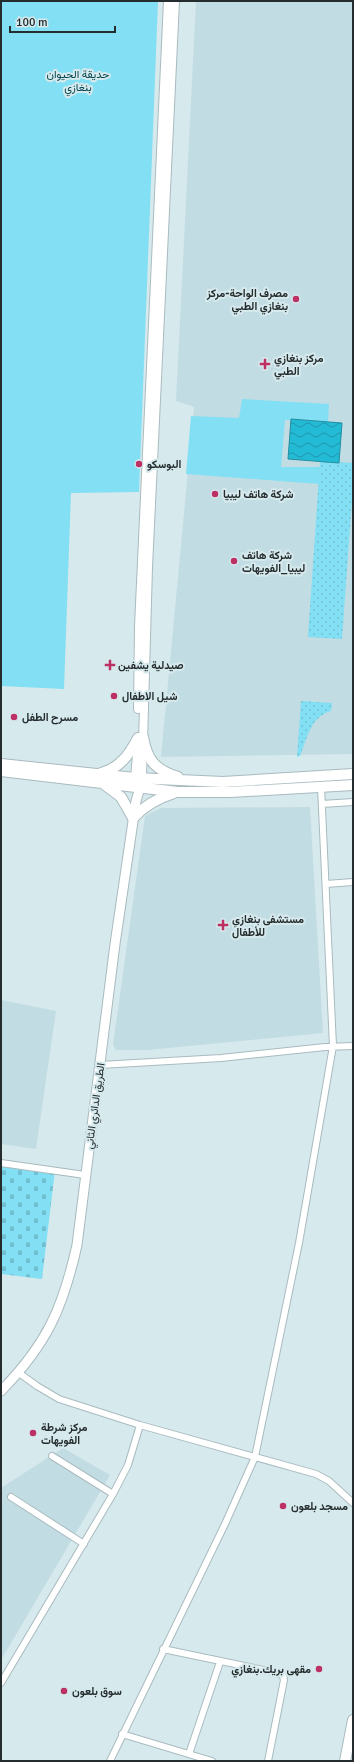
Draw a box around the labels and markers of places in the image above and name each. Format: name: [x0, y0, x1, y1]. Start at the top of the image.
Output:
place label: مصرف الواحة-مركز بنغازي الطبي: [206, 287, 288, 315]
marker: مصرف الواحة-مركز بنغازي الطبي: [291, 294, 301, 304]
place label: مركز بنغازي الطبي: [274, 352, 323, 380]
marker: مركز بنغازي الطبي: [259, 358, 271, 370]
place label: البوسكو: [147, 458, 181, 471]
marker: البوسكو: [134, 459, 144, 469]
place label: شركة هاتف ليبيا: [223, 488, 294, 501]
marker: شركة هاتف ليبيا: [210, 489, 220, 499]
place label: شركة هاتف ليبيا_الفويهات: [242, 549, 305, 575]
marker: شركة هاتف ليبيا_الفويهات: [229, 556, 239, 566]
place label: صيدلية يشفين: [118, 659, 184, 672]
marker: صيدلية يشفين: [105, 660, 115, 670]
place label: شيل الاطفال: [122, 690, 178, 703]
marker: شيل الاطفال: [109, 691, 119, 701]
place label: مسرح الطفل: [22, 711, 78, 725]
marker: مسرح الطفل: [9, 712, 19, 722]
place label: مستشفى بنغازي للأطفال: [232, 913, 304, 939]
marker: مستشفى بنغازي للأطفال: [217, 919, 229, 931]
place label: مركز شرطة الفويهات: [41, 1421, 88, 1447]
marker: مركز شرطة الفويهات: [28, 1428, 38, 1438]
place label: مسجد بلعون: [291, 1500, 348, 1513]
marker: مسجد بلعون: [278, 1501, 288, 1511]
place label: مقهى بريك.بنغازي: [231, 1663, 311, 1678]
marker: مقهى بريك.بنغازي: [314, 1664, 324, 1674]
place label: سوق بلعون: [72, 1685, 122, 1698]
marker: سوق بلعون: [59, 1686, 69, 1696]

